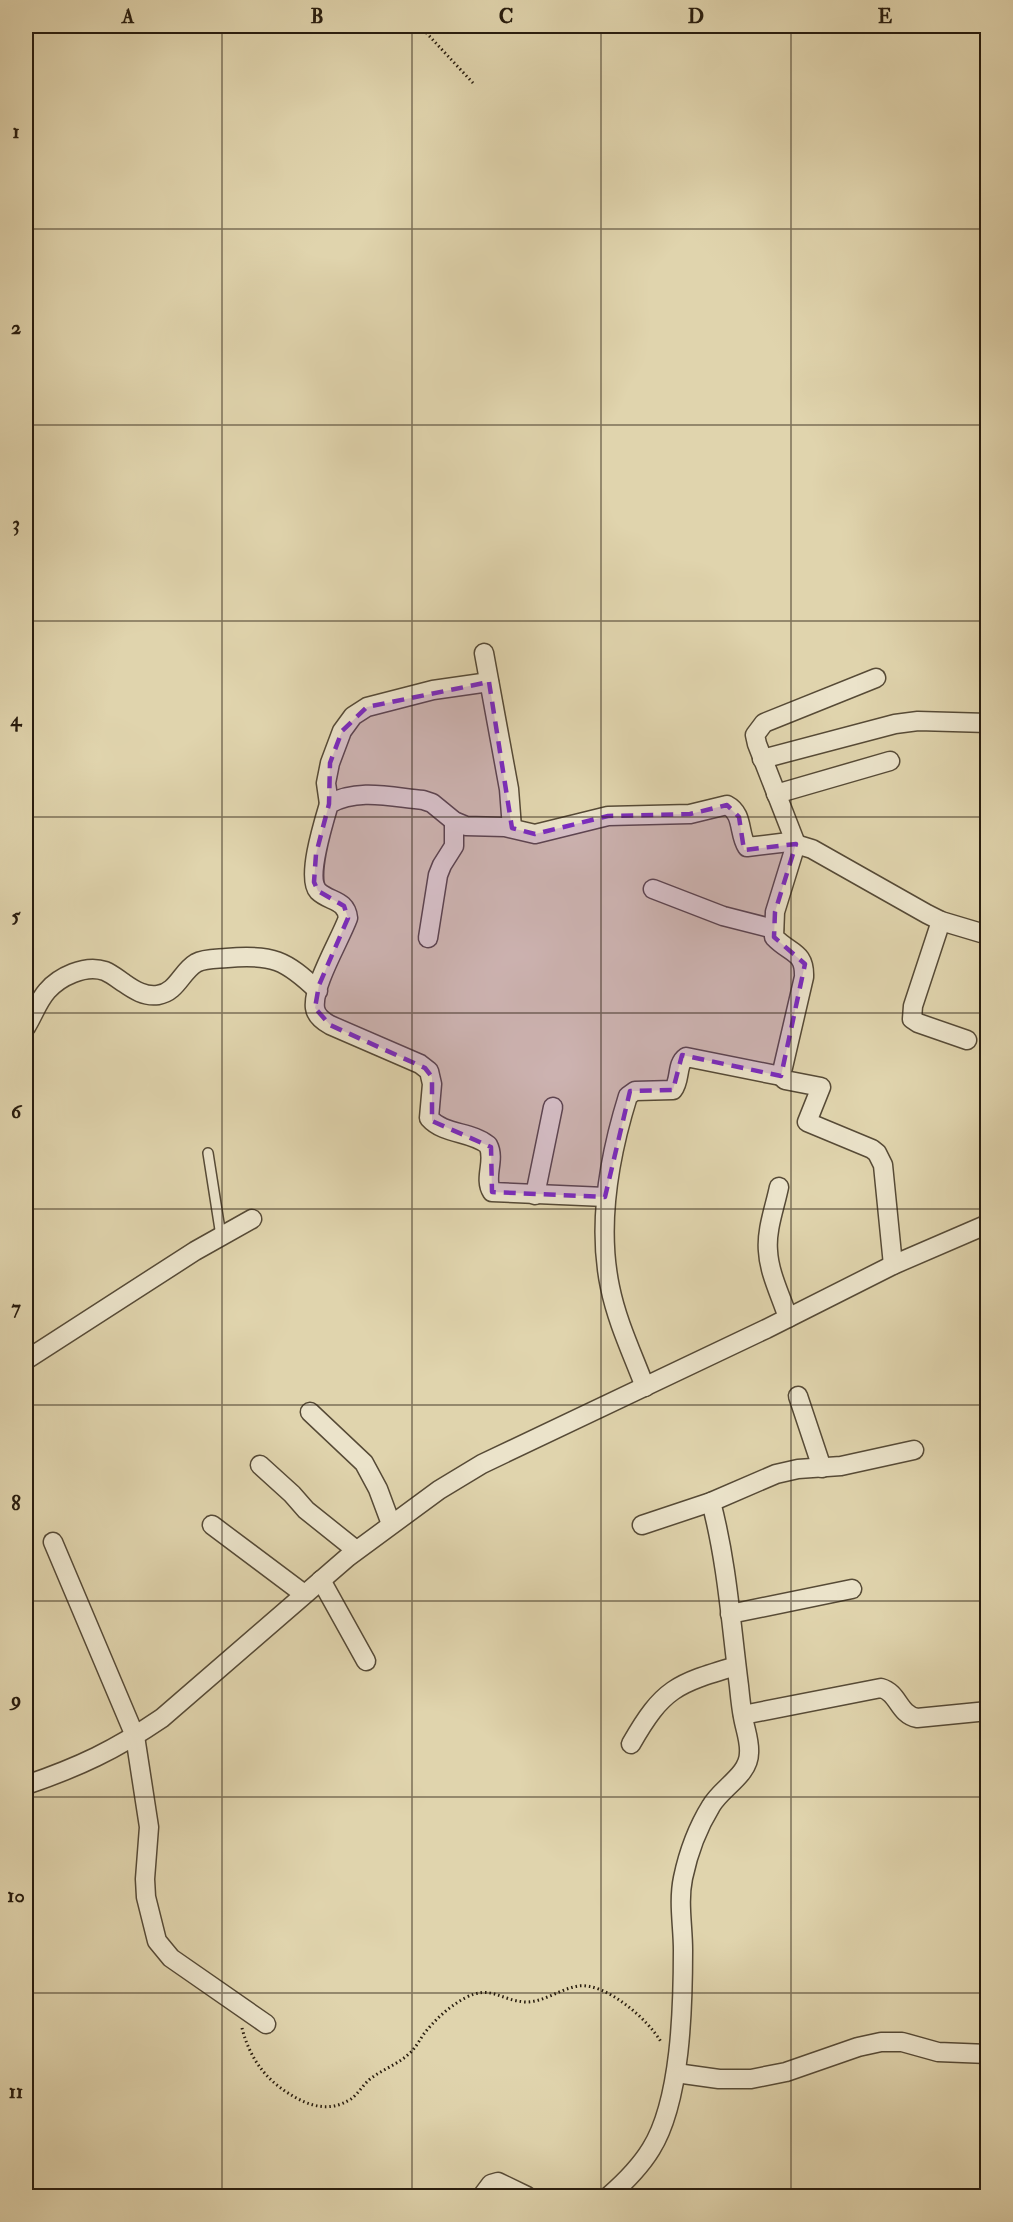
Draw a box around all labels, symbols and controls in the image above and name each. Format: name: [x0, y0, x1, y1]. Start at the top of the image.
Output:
text: A: [121, 4, 135, 29]
text: B: [310, 4, 324, 29]
text: C: [499, 4, 513, 29]
text: D: [688, 4, 704, 29]
text: E: [878, 4, 893, 29]
text: 1: [12, 119, 20, 144]
text: 2: [11, 315, 21, 340]
text: 3: [12, 511, 20, 536]
text: 4: [10, 707, 23, 732]
text: 5: [12, 903, 22, 928]
text: 6: [11, 1099, 23, 1124]
text: 7: [11, 1295, 21, 1320]
text: 8: [11, 1491, 21, 1516]
text: 9: [9, 1687, 21, 1712]
text: 10: [7, 1883, 25, 1908]
text: 11: [9, 2079, 23, 2104]

